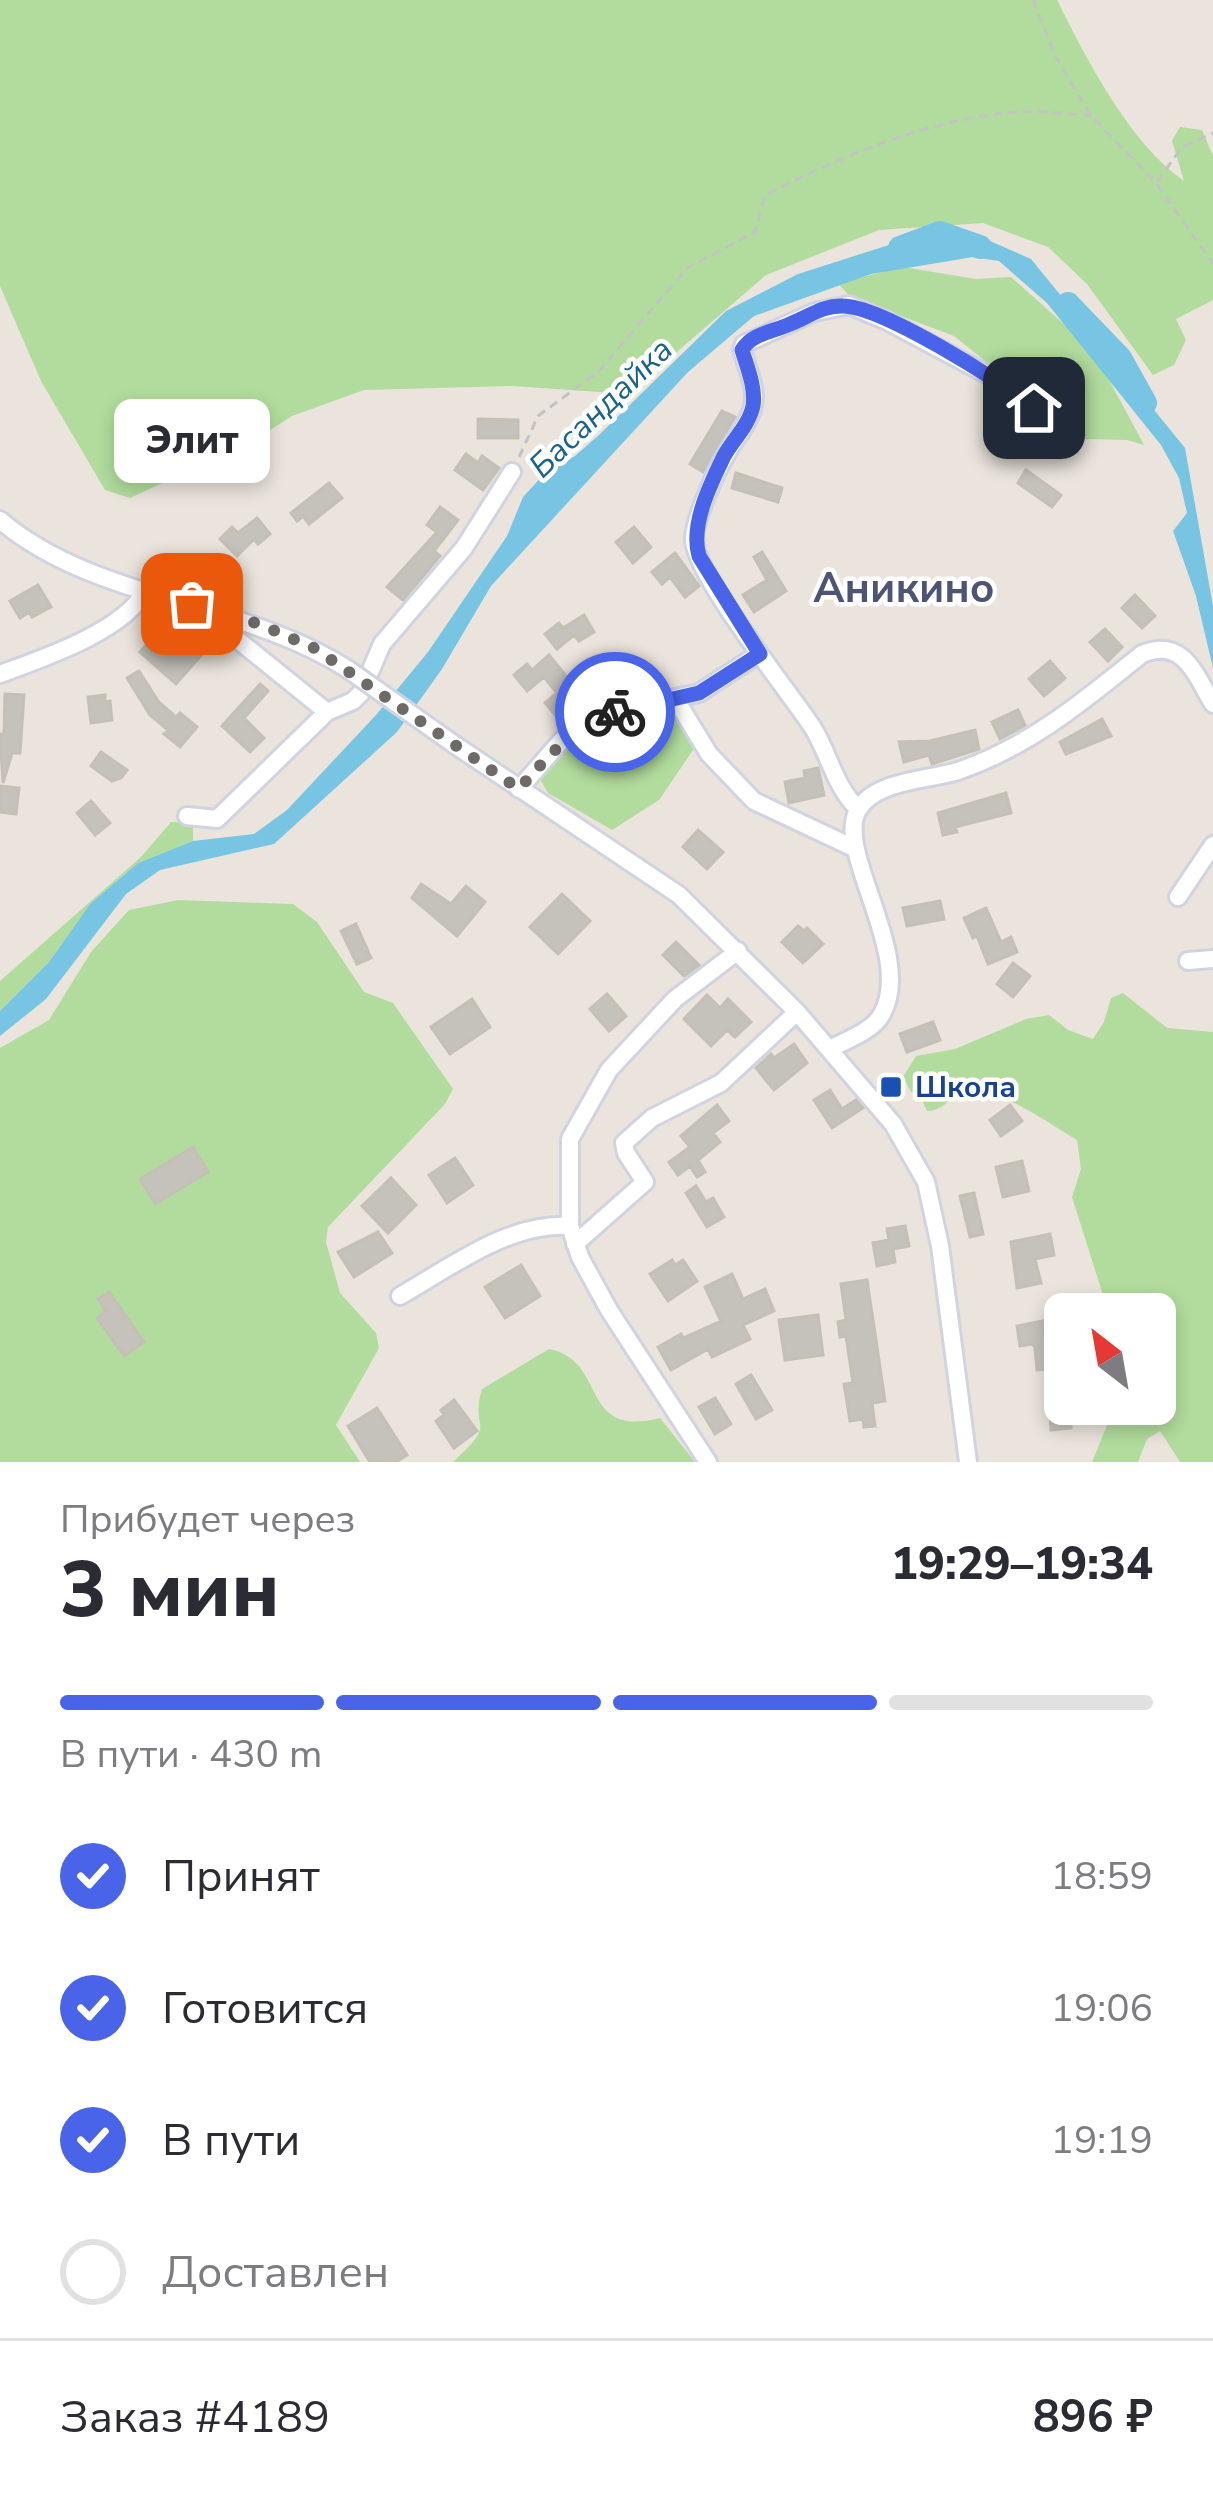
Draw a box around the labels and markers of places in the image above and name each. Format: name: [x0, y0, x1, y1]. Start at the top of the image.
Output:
pin: [983, 357, 1085, 459]
callout: Элит: [114, 400, 270, 484]
pin: [141, 553, 243, 655]
place label: Школа: [915, 1067, 1016, 1108]
marker: Школа: [878, 1074, 904, 1100]

